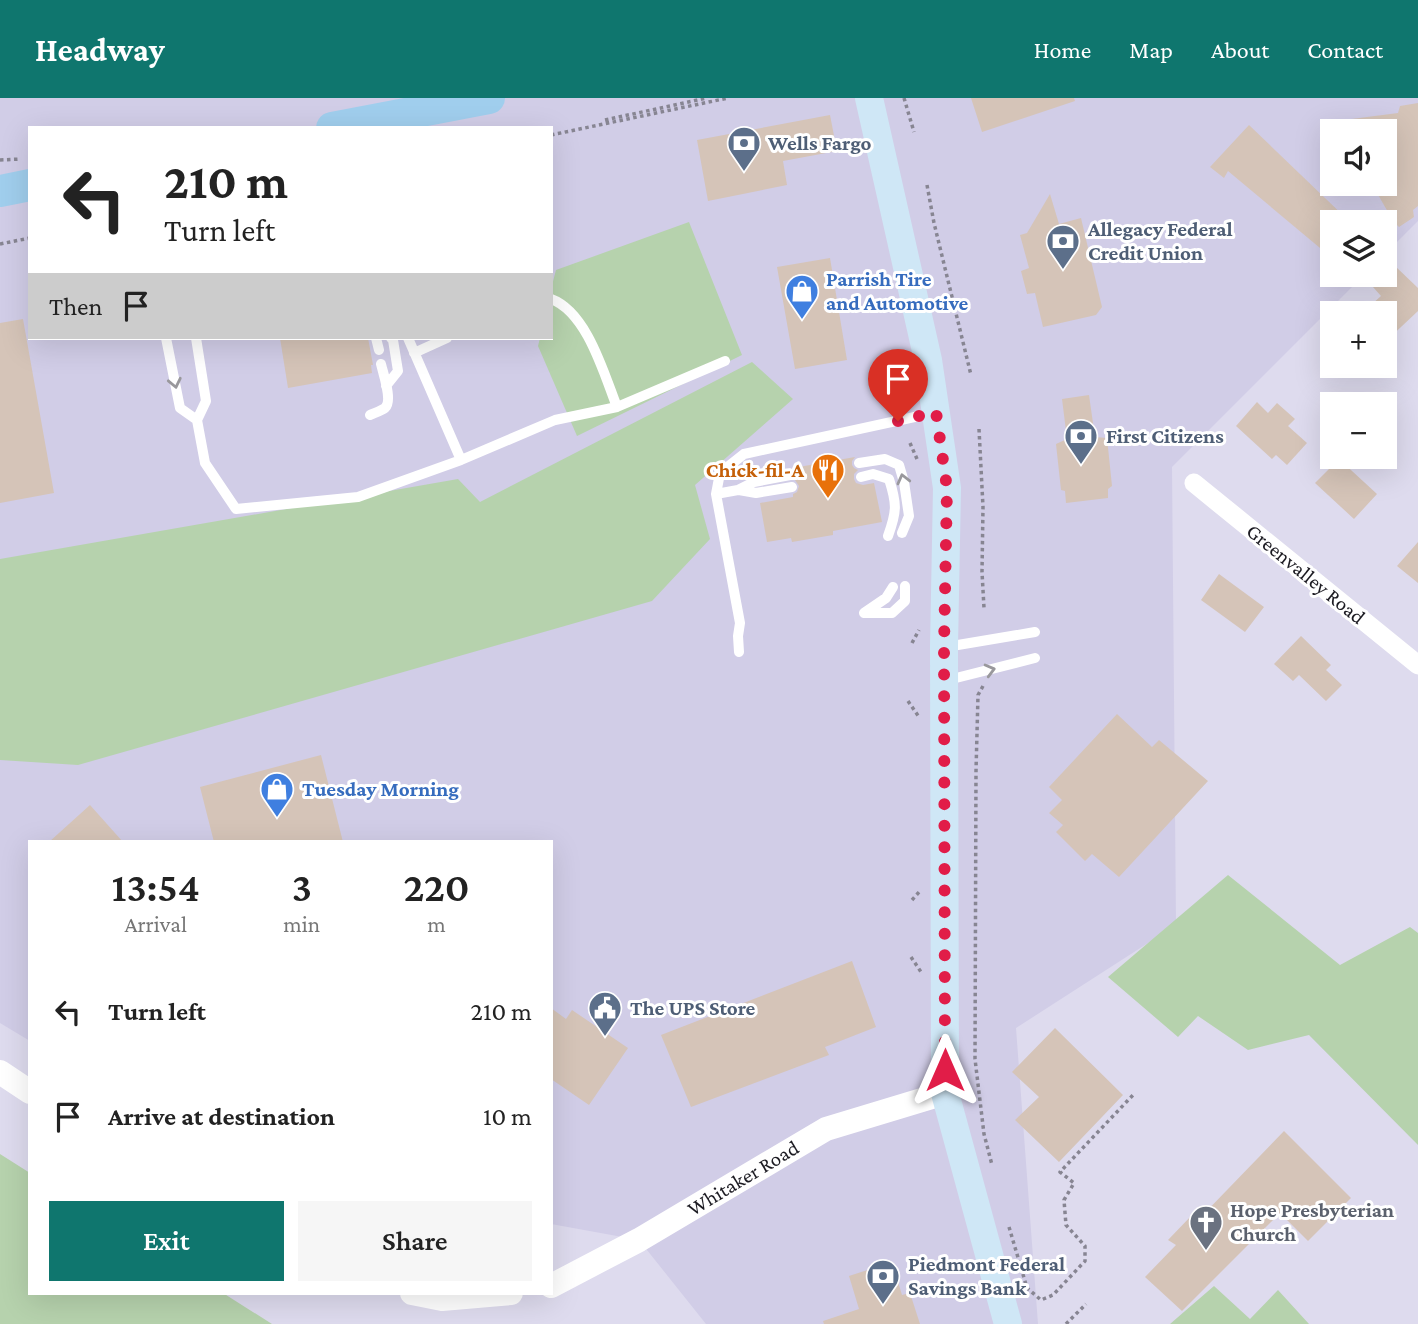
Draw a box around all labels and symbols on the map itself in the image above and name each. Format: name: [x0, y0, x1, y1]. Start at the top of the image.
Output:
bank icon: Wells Fargo: [725, 124, 763, 173]
place label: Wells Fargo: [767, 131, 872, 155]
place label: Allegacy Federal Credit Union: [1087, 217, 1233, 265]
bank icon: Allegacy Federal Credit Union: [1044, 222, 1082, 271]
place label: Parrish Tire and Automotive: [826, 267, 969, 315]
shop icon: Parrish Tire and Automotive: [783, 272, 821, 321]
pin: [868, 349, 928, 421]
one-way arrow: [167, 377, 182, 389]
bank icon: First Citizens: [1062, 417, 1100, 466]
place label: First Citizens: [1106, 424, 1224, 448]
restaurant icon: Chick-fil-A: [809, 451, 847, 500]
place label: Chick-fil-A: [706, 458, 805, 482]
one-way arrow: [896, 473, 911, 485]
street label: Greenvalley Road: [1242, 519, 1370, 629]
one-way arrow: [983, 664, 995, 678]
shop icon: Tuesday Morning: [258, 770, 296, 819]
place label: Tuesday Morning: [302, 777, 459, 801]
public building icon: The UPS Store: [586, 989, 624, 1038]
place label: The UPS Store: [630, 996, 756, 1020]
position arrow: [908, 1033, 982, 1107]
street label: Whitaker Road: [683, 1135, 803, 1221]
place label: Hope Presbyterian Church: [1230, 1198, 1394, 1246]
church icon: Hope Presbyterian Church: [1187, 1203, 1225, 1252]
place label: Piedmont Federal Savings Bank: [908, 1252, 1065, 1300]
bank icon: Piedmont Federal Savings Bank: [864, 1257, 902, 1306]

